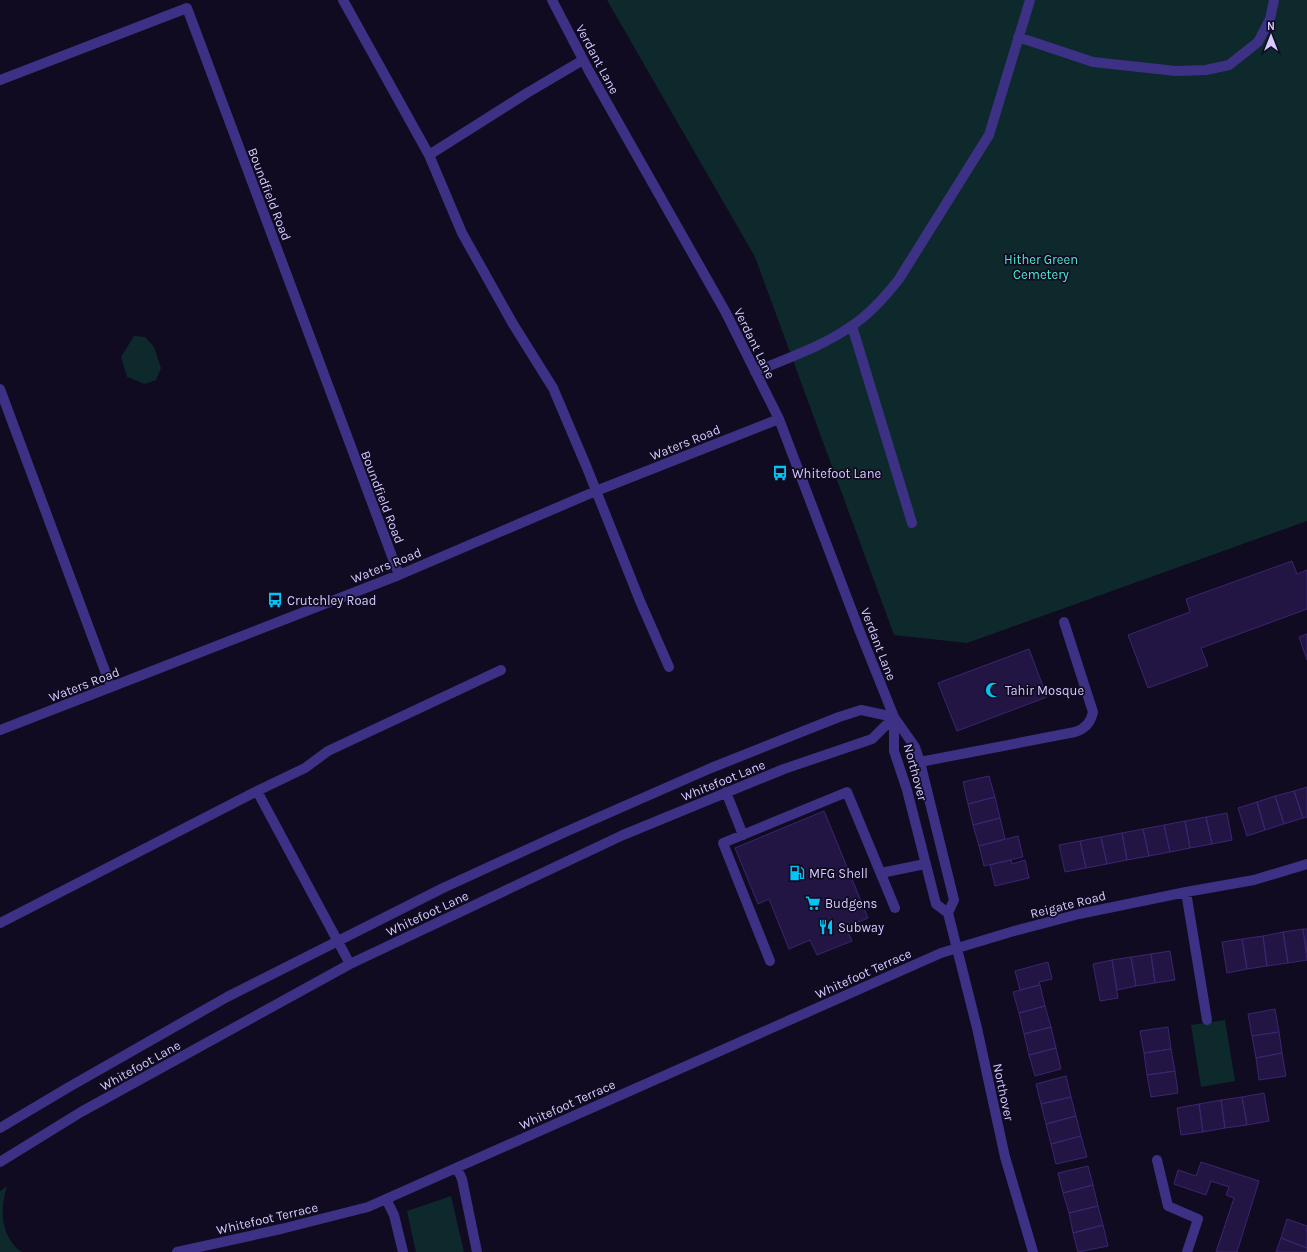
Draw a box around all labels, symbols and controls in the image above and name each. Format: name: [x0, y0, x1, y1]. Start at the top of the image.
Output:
north arrow: [1251, 16, 1291, 56]
text: N: [1267, 20, 1275, 33]
street label: Verdant Lane: [573, 22, 622, 97]
street label: Boundfield Road: [245, 146, 294, 243]
park label: Hither Green Cemetery: [1004, 252, 1078, 282]
street label: Verdant Lane: [731, 305, 778, 381]
street label: Waters Road: [648, 422, 723, 463]
street label: Boundfield Road: [358, 449, 407, 546]
bus stop icon: Whitefoot Lane: [771, 464, 789, 482]
place label: Whitefoot Lane: [792, 466, 882, 481]
street label: Waters Road: [349, 545, 424, 586]
bus stop icon: Crutchley Road: [266, 591, 284, 609]
place label: Crutchley Road: [287, 593, 376, 608]
street label: Verdant Lane: [858, 606, 899, 683]
street label: Waters Road: [47, 664, 122, 705]
mosque icon: Tahir Mosque: [984, 681, 1002, 699]
place label: Tahir Mosque: [1005, 683, 1084, 699]
street label: Northover: [901, 742, 930, 803]
street label: Whitefoot Lane: [679, 757, 768, 804]
fuel station icon: MFG Shell: [788, 864, 806, 882]
place label: MFG Shell: [809, 866, 868, 881]
street label: Whitefoot Lane: [384, 888, 471, 939]
street label: Reigate Road: [1029, 888, 1108, 921]
supermarket icon: Budgens: [804, 894, 822, 912]
place label: Budgens: [825, 896, 878, 911]
restaurant icon: Subway: [817, 918, 835, 936]
place label: Subway: [838, 920, 884, 935]
street label: Whitefoot Terrace: [813, 945, 914, 1001]
street label: Whitefoot Lane: [98, 1037, 183, 1094]
street label: Northover: [990, 1062, 1017, 1123]
street label: Whitefoot Terrace: [517, 1076, 618, 1132]
street label: Whitefoot Terrace: [215, 1199, 320, 1237]

